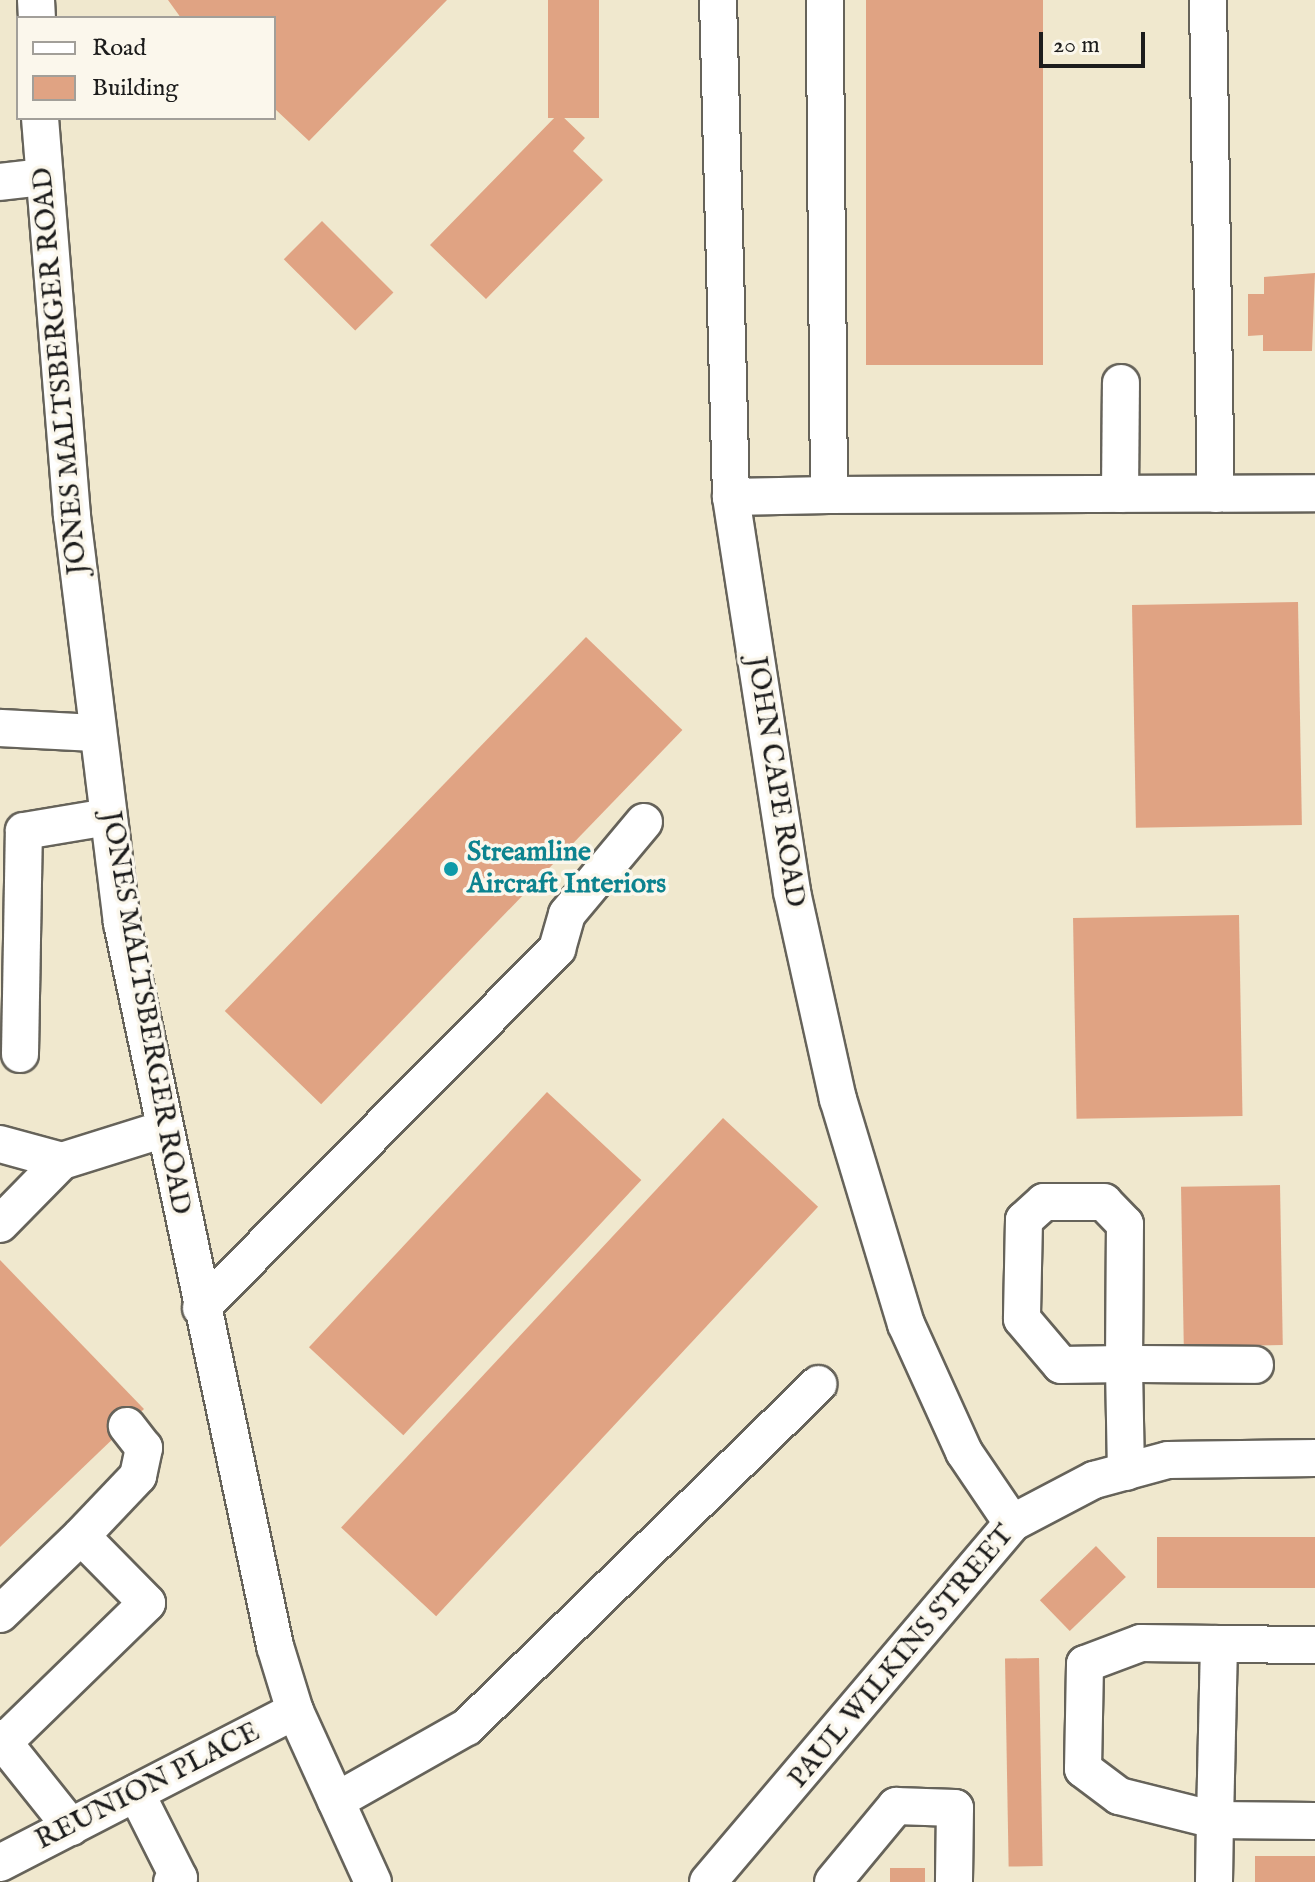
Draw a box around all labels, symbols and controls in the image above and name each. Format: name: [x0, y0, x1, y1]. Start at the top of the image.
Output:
legend: [16, 16, 276, 120]
scale bar: [1043, 16, 1149, 66]
text: 20 m: [1053, 30, 1100, 61]
text: Road: [92, 33, 146, 64]
text: Building: [92, 73, 178, 104]
street label: JONES MALTSBERGER ROAD: [26, 166, 96, 576]
street label: JOHN CAPE ROAD: [739, 654, 811, 910]
street label: JONES MALTSBERGER ROAD: [93, 809, 197, 1217]
place label: Streamline Aircraft Interiors: [467, 836, 666, 902]
marker: Streamline Aircraft Interiors: [442, 860, 460, 878]
street label: PAUL WILKINS STREET: [782, 1519, 1022, 1795]
street label: REUNION PLACE: [30, 1716, 266, 1858]

